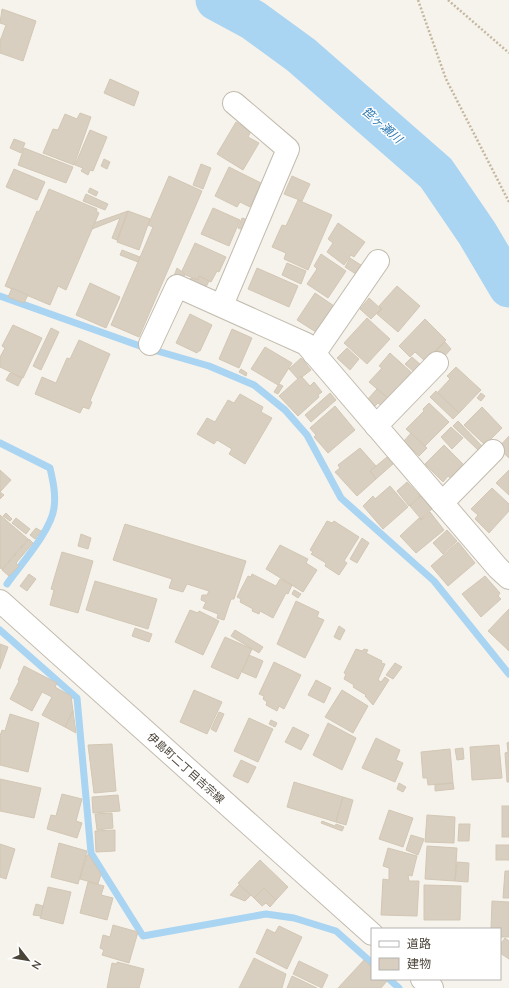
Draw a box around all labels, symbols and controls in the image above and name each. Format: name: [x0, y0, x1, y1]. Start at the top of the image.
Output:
water label: 笹ヶ瀬川: [359, 103, 407, 148]
street label: 伊島町二丁目吉宗線: [144, 730, 227, 807]
legend: [371, 928, 501, 980]
text: 道路: [407, 936, 431, 952]
north arrow: [8, 940, 48, 980]
text: 建物: [407, 956, 431, 972]
text: N: [28, 958, 45, 972]

